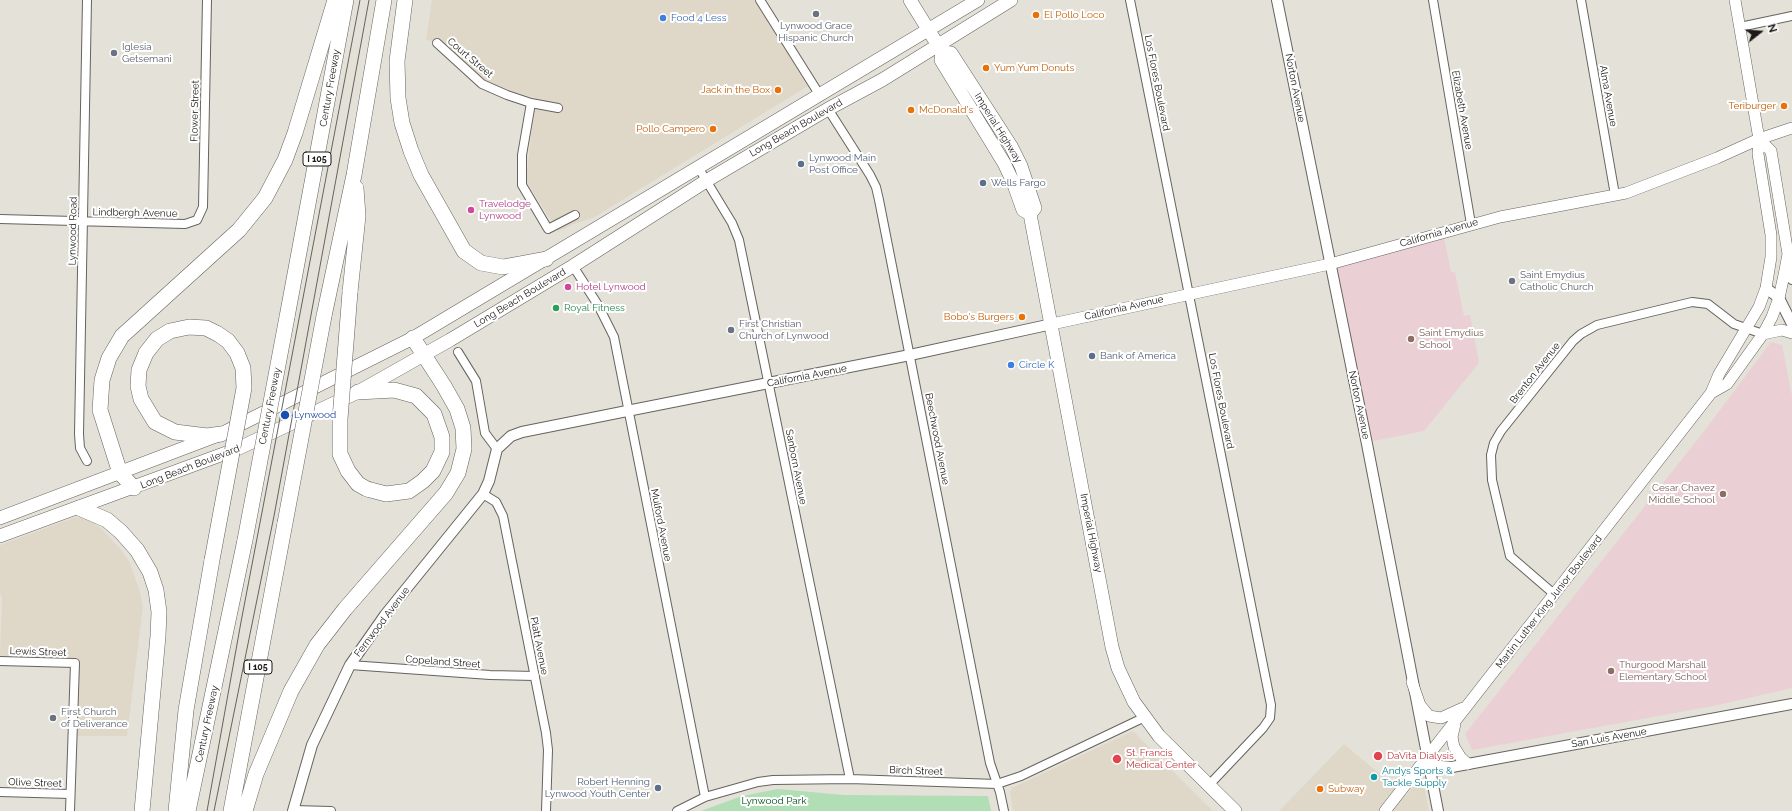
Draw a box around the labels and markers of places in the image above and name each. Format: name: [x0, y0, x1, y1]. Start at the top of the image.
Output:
marker: Lynwood Grace Hispanic Church: [811, 9, 821, 19]
place label: El Pollo Loco: [1044, 9, 1104, 21]
marker: El Pollo Loco: [1031, 10, 1041, 20]
place label: Food 4 Less: [671, 12, 726, 24]
marker: Food 4 Less: [658, 13, 668, 23]
place label: Lynwood Grace Hispanic Church: [778, 20, 854, 44]
place label: Iglesia Getsemani: [122, 41, 172, 64]
marker: Iglesia Getsemani: [109, 48, 119, 58]
place label: Yum Yum Donuts: [994, 62, 1074, 74]
marker: Yum Yum Donuts: [981, 63, 991, 73]
place label: Jack in the Box: [701, 84, 770, 96]
marker: Jack in the Box: [773, 85, 783, 95]
place label: Teriburger: [1728, 100, 1776, 112]
marker: Teriburger: [1779, 101, 1789, 111]
place label: McDonald's: [919, 104, 973, 116]
marker: McDonald's: [906, 105, 916, 115]
place label: Pollo Campero: [636, 123, 705, 135]
marker: Pollo Campero: [708, 124, 718, 134]
place label: Lynwood Main Post Office: [809, 152, 876, 176]
marker: Lynwood Main Post Office: [796, 159, 806, 169]
place label: Wells Fargo: [991, 177, 1046, 189]
marker: Wells Fargo: [978, 178, 988, 188]
place label: Travelodge Lynwood: [479, 198, 531, 222]
marker: Travelodge Lynwood: [466, 205, 476, 215]
place label: Saint Emydius Catholic Church: [1520, 269, 1594, 292]
marker: Saint Emydius Catholic Church: [1507, 276, 1517, 286]
place label: Hotel Lynwood: [576, 281, 646, 293]
marker: Hotel Lynwood: [563, 282, 573, 292]
place label: Royal Fitness: [564, 302, 625, 314]
marker: Royal Fitness: [551, 303, 561, 313]
place label: Bobo's Burgers: [944, 311, 1014, 323]
marker: Bobo's Burgers: [1017, 312, 1027, 322]
place label: First Christian Church of Lynwood: [739, 318, 829, 342]
marker: First Christian Church of Lynwood: [726, 325, 736, 335]
place label: Saint Emydius School: [1419, 327, 1484, 350]
marker: Saint Emydius School: [1406, 334, 1416, 344]
place label: Bank of America: [1100, 350, 1176, 362]
marker: Bank of America: [1087, 351, 1097, 361]
place label: Circle K: [1019, 359, 1054, 371]
marker: Circle K: [1006, 360, 1016, 370]
marker: Lynwood: [279, 409, 291, 421]
place label: Lynwood: [294, 409, 336, 421]
place label: Cesar Chavez Middle School: [1648, 482, 1715, 506]
marker: Cesar Chavez Middle School: [1718, 489, 1728, 499]
place label: Thurgood Marshall Elementary School: [1619, 659, 1707, 682]
marker: Thurgood Marshall Elementary School: [1606, 666, 1616, 676]
place label: First Church of Deliverance: [61, 706, 128, 730]
marker: First Church of Deliverance: [48, 713, 58, 723]
place label: St. Francis Medical Center: [1126, 747, 1196, 770]
marker: DaVita Dialysis: [1372, 750, 1384, 762]
place label: DaVita Dialysis: [1387, 750, 1454, 762]
marker: St. Francis Medical Center: [1111, 753, 1123, 765]
place label: Andys Sports & Tackle Supply: [1382, 765, 1453, 788]
marker: Andys Sports & Tackle Supply: [1369, 772, 1379, 782]
place label: Robert Henning Lynwood Youth Center: [545, 776, 650, 800]
marker: Robert Henning Lynwood Youth Center: [653, 783, 663, 793]
place label: Subway: [1328, 783, 1365, 795]
marker: Subway: [1315, 784, 1325, 794]

